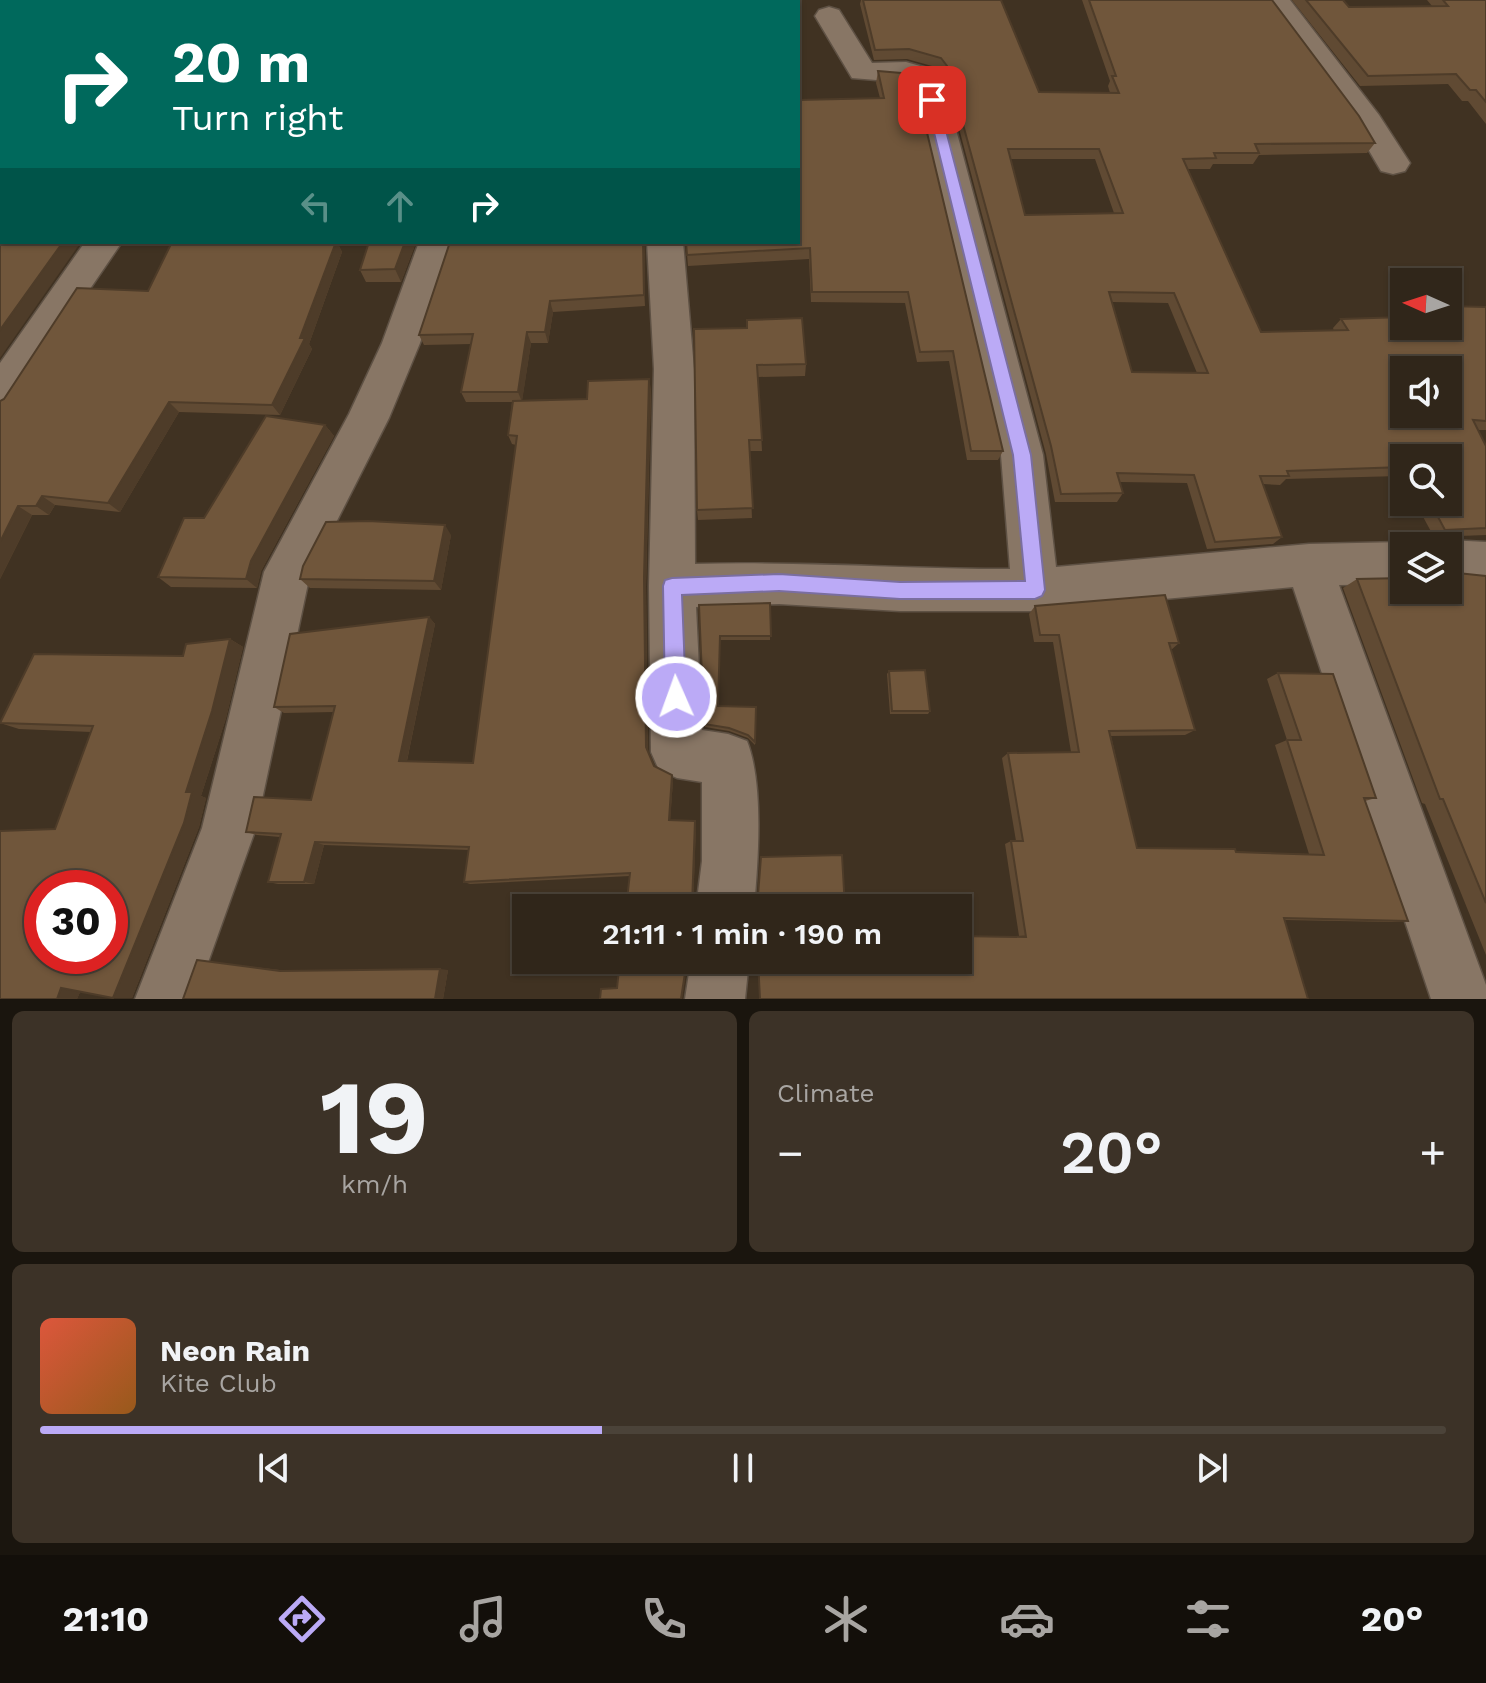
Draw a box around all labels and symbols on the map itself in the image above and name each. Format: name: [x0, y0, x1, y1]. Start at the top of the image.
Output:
pin: [898, 66, 966, 134]
north arrow: [1390, 268, 1462, 340]
position arrow: [634, 655, 718, 739]
speed limit sign: 30: [24, 870, 128, 974]

